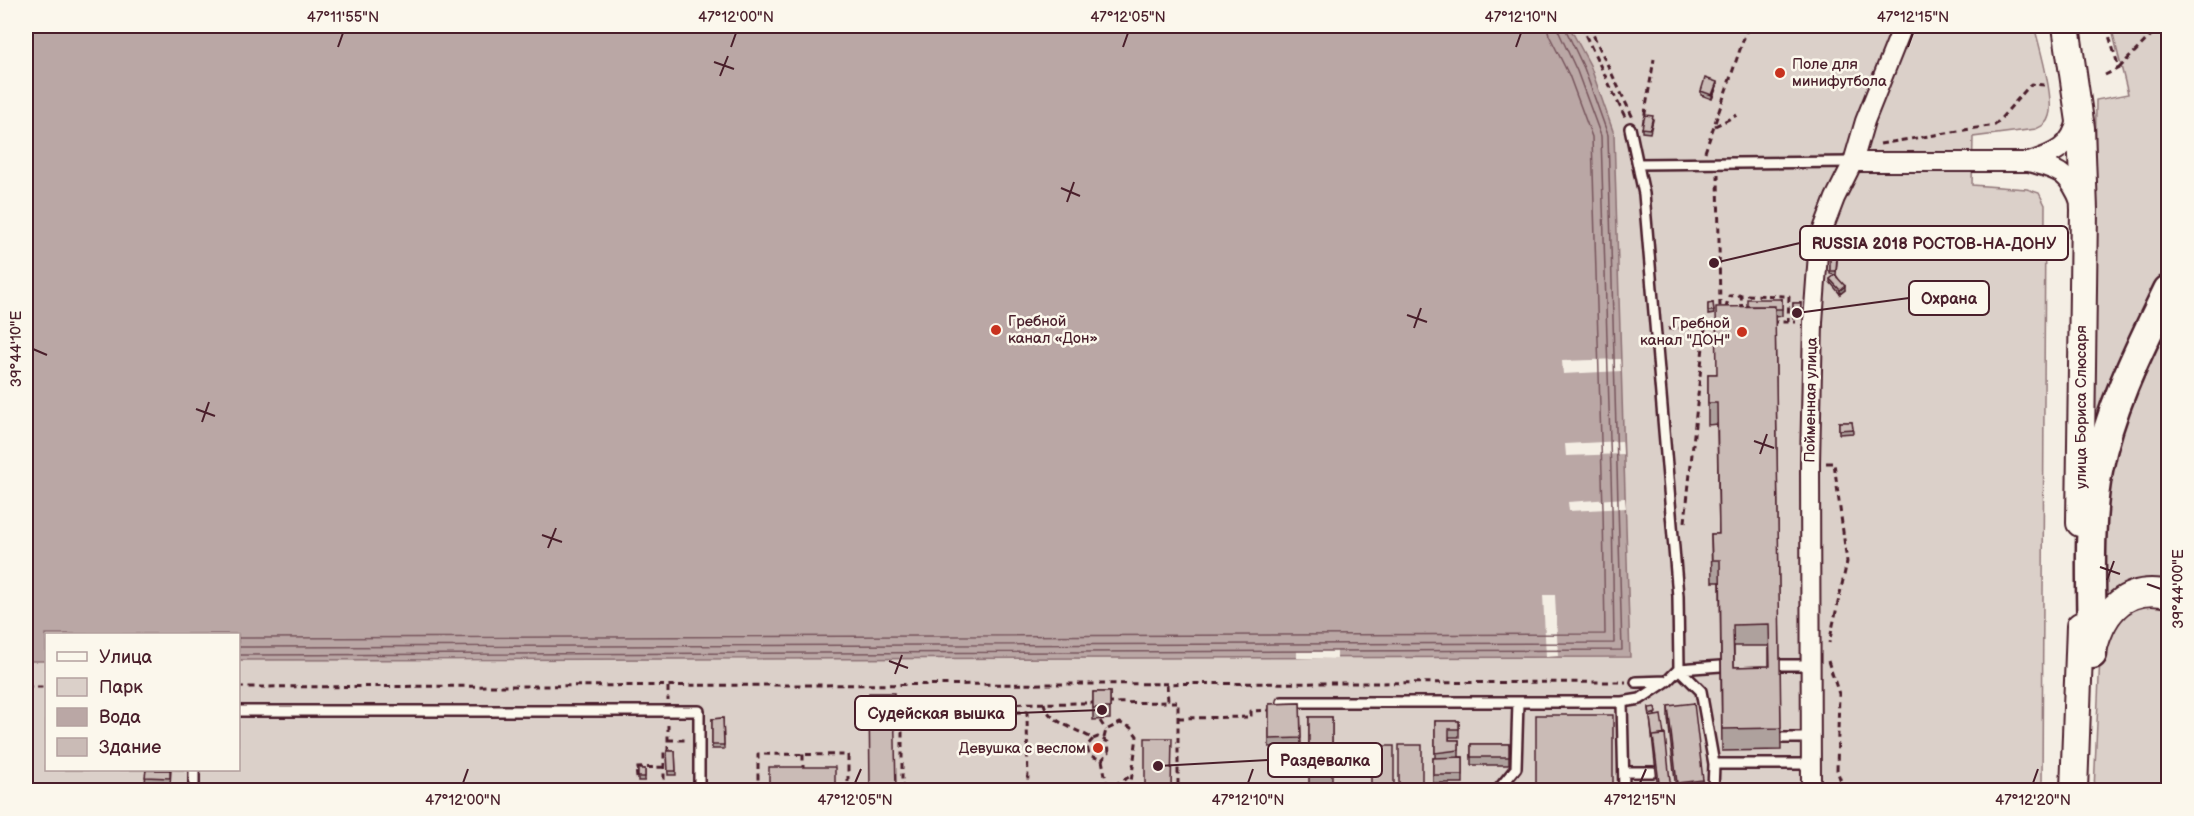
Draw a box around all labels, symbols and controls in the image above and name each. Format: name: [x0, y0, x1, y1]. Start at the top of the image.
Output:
text: 47°11'55"N: [307, 8, 379, 27]
text: 47°12'00"N: [698, 8, 774, 27]
text: 47°12'05"N: [1090, 8, 1166, 27]
text: 47°12'10"N: [1485, 8, 1557, 27]
text: 47°12'15"N: [1877, 8, 1949, 27]
place label: Поле для минифутбола: [1792, 55, 1887, 91]
marker: Поле для минифутбола: [1773, 66, 1787, 80]
callout: RUSSIA 2018 РОСТОВ-НА-ДОНУ: [1800, 226, 2068, 260]
text: RUSSIA 2018 РОСТОВ-НА-ДОНУ: [1812, 235, 2056, 254]
callout: Охрана: [1909, 281, 1989, 315]
text: Охрана: [1921, 290, 1978, 309]
text: 39°44'10"E: [7, 311, 26, 387]
place label: Гребной канал «Дон»: [1008, 312, 1098, 348]
place label: Гребной канал "ДОН": [1640, 314, 1730, 350]
marker: Гребной канал «Дон»: [989, 323, 1003, 337]
marker: Гребной канал "ДОН": [1735, 325, 1749, 339]
street label: улица Бориса Слюсаря: [2072, 325, 2091, 489]
street label: Пойменная улица: [1800, 337, 1822, 463]
text: 39°44'00"E: [2169, 549, 2188, 629]
legend: [45, 633, 240, 771]
text: Улица: [99, 647, 153, 668]
text: Парк: [99, 677, 143, 698]
callout: Судейская вышка: [855, 696, 1016, 730]
text: Судейская вышка: [867, 705, 1005, 724]
text: Вода: [99, 707, 141, 728]
text: Здание: [99, 737, 161, 758]
place label: Девушка с веслом: [959, 739, 1086, 758]
marker: Девушка с веслом: [1091, 741, 1105, 755]
callout: Раздевалка: [1268, 743, 1382, 777]
text: Раздевалка: [1280, 752, 1371, 771]
text: 47°12'00"N: [425, 791, 501, 810]
text: 47°12'05"N: [817, 791, 893, 810]
text: 47°12'10"N: [1212, 791, 1284, 810]
text: 47°12'15"N: [1604, 791, 1676, 810]
text: 47°12'20"N: [1995, 791, 2071, 810]

